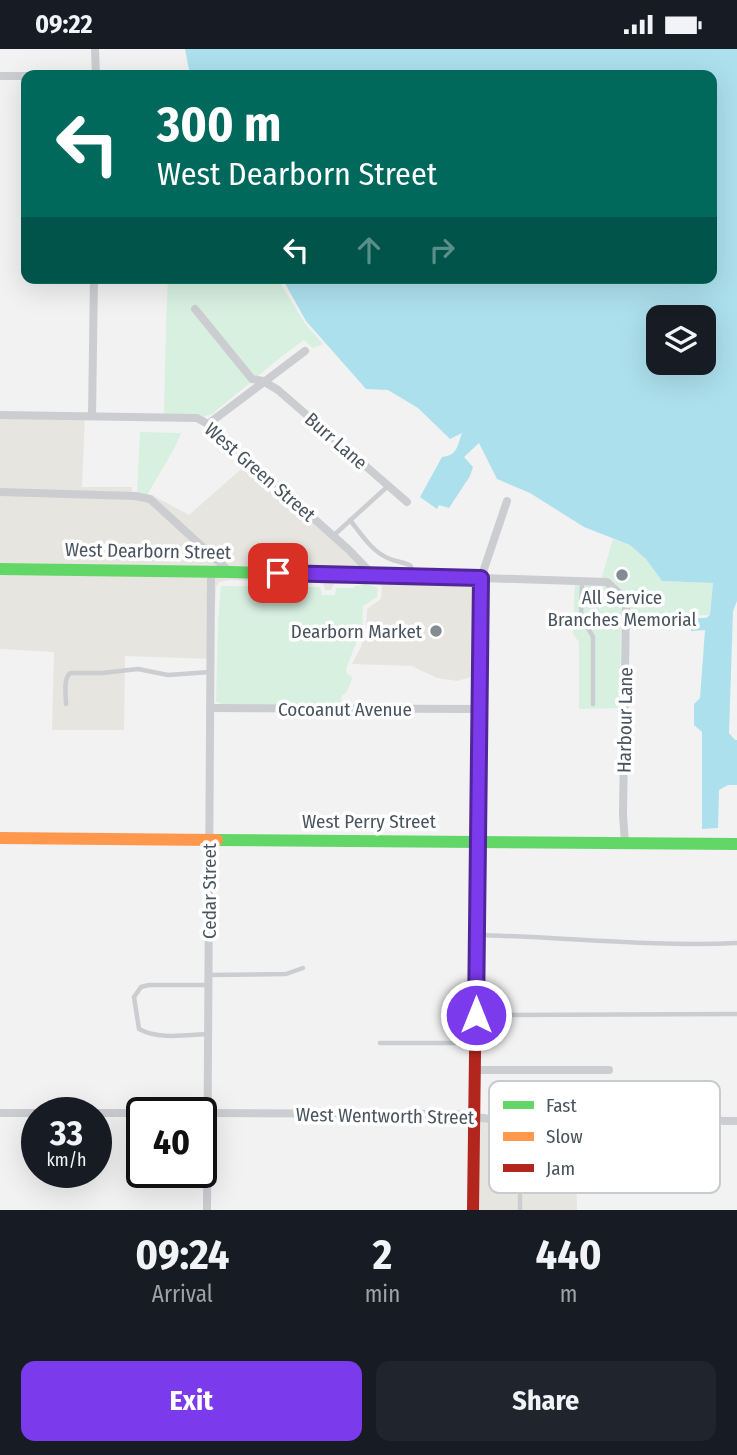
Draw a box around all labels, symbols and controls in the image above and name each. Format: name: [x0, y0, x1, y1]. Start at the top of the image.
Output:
text: 09:22: [35, 9, 92, 40]
text: 300 m: [157, 95, 281, 154]
icon: left: [42, 98, 133, 189]
text: West Dearborn Street: [157, 155, 437, 193]
icon: left: [277, 231, 315, 269]
icon: ahead: [350, 231, 388, 269]
icon: right: [423, 231, 461, 269]
map controls: [646, 305, 716, 375]
button: layers: [646, 305, 716, 375]
street label: Burr Lane: [300, 408, 372, 474]
street label: West Green Street: [200, 418, 321, 527]
street label: West Dearborn Street: [65, 538, 232, 564]
pin: [248, 543, 308, 603]
icon: arrive: [259, 554, 297, 592]
marker: All Service Branches Memorial: [614, 567, 630, 583]
place label: All Service Branches Memorial: [548, 586, 696, 631]
place label: Dearborn Market: [291, 620, 423, 643]
marker: Dearborn Market: [428, 623, 444, 639]
street label: Harbour Lane: [613, 667, 637, 773]
street label: Cocoanut Avenue: [278, 698, 412, 721]
street label: West Perry Street: [302, 810, 437, 833]
street label: Cedar Street: [198, 842, 221, 939]
position arrow: [439, 978, 513, 1052]
legend: [489, 1081, 720, 1193]
text: Fast: [546, 1094, 577, 1117]
speed limit sign: 40: [126, 1097, 217, 1188]
street label: West Wentworth Street: [296, 1103, 475, 1129]
text: 33: [50, 1112, 83, 1154]
text: Slow: [546, 1125, 583, 1148]
text: km/h: [46, 1149, 87, 1171]
text: Jam: [546, 1157, 575, 1180]
text: 09:24: [135, 1230, 229, 1280]
text: 2: [373, 1230, 392, 1280]
text: 440: [536, 1230, 602, 1280]
text: Arrival: [152, 1280, 213, 1308]
text: min: [365, 1280, 400, 1308]
text: m: [560, 1280, 577, 1308]
button: Exit: [21, 1361, 362, 1441]
button: Share: [376, 1361, 716, 1441]

